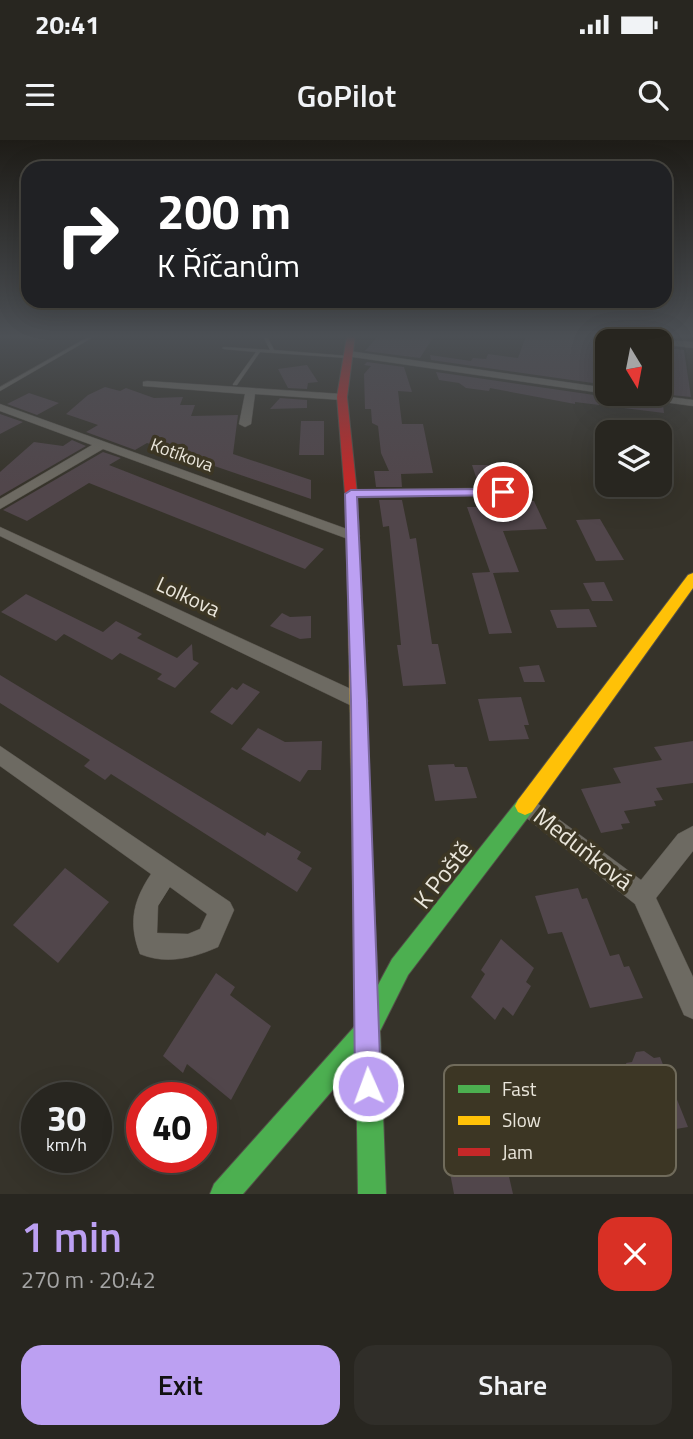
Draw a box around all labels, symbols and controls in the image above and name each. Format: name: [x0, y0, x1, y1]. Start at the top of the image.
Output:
text: 20:41: [35, 5, 100, 44]
text: GoPilot: [297, 71, 396, 119]
icon: menu: [21, 76, 59, 114]
icon: search: [634, 76, 672, 114]
text: 200 m: [157, 173, 291, 248]
icon: right: [42, 189, 133, 280]
text: K Říčanům: [157, 241, 300, 289]
north arrow: [595, 329, 672, 406]
map controls: [595, 329, 672, 497]
button: layers: [595, 420, 672, 497]
street label: Kotíkova: [147, 431, 217, 478]
pin: [473, 462, 533, 522]
icon: arrive: [484, 473, 522, 511]
street label: Lolkova: [151, 567, 226, 625]
street label: Meduňková: [526, 798, 641, 899]
street label: K Poště: [404, 833, 480, 916]
position arrow: [331, 1049, 405, 1123]
legend: [444, 1065, 676, 1176]
text: Fast: [502, 1074, 537, 1103]
speed limit sign: 40: [126, 1082, 217, 1173]
text: 30: [47, 1091, 86, 1145]
text: Slow: [502, 1105, 541, 1134]
text: km/h: [46, 1131, 87, 1158]
text: Jam: [502, 1137, 533, 1166]
text: 1 min: [21, 1204, 122, 1268]
button: close: [598, 1217, 672, 1291]
text: 270 m · 20:42: [21, 1262, 156, 1297]
button: Exit: [21, 1345, 340, 1425]
button: Share: [354, 1345, 672, 1425]

